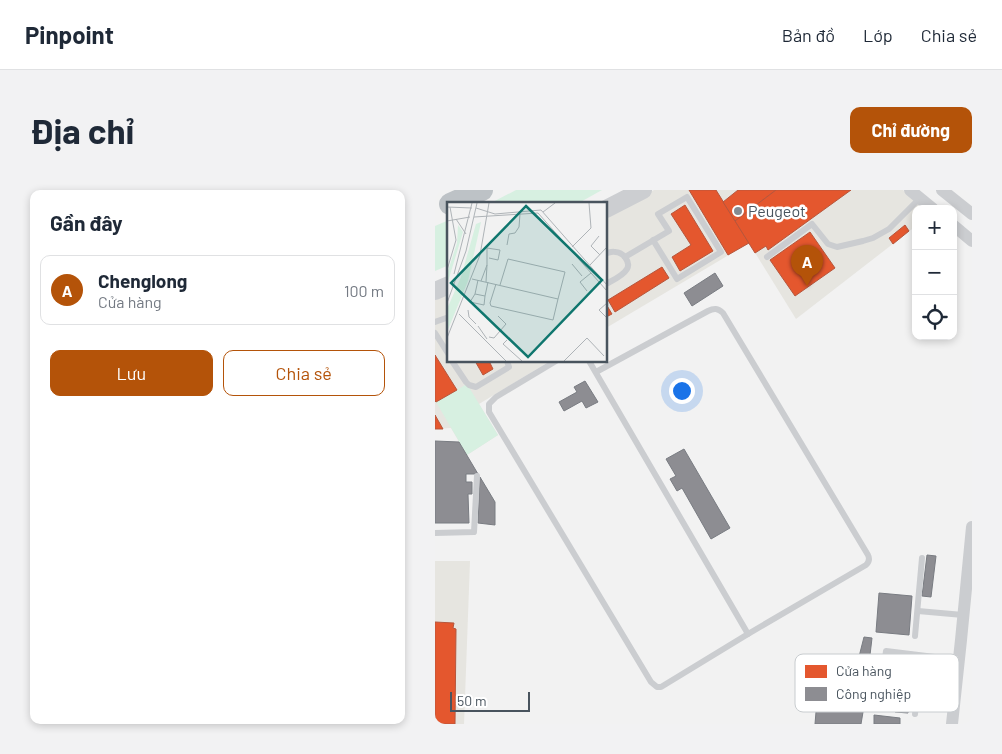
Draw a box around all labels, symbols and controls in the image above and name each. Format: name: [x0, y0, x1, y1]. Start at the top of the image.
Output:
text: Pinpoint: [25, 20, 114, 49]
text: Bản đồ: [782, 24, 835, 46]
text: Lớp: [863, 24, 893, 46]
text: Chia sẻ: [921, 24, 977, 46]
button: Chỉ đường: [850, 107, 972, 153]
text: Địa chỉ: [30, 109, 134, 151]
place label: Peugeot: [748, 201, 806, 220]
inset map: [447, 202, 607, 362]
marker: Peugeot: [732, 205, 744, 217]
map controls: [912, 205, 957, 340]
button: +: [912, 205, 957, 250]
text: Gần đây: [50, 210, 123, 235]
pin: A: [791, 245, 823, 286]
button: −: [912, 250, 957, 295]
text: Chenglong: [98, 269, 187, 292]
text: A: [62, 281, 72, 300]
text: 100 m: [344, 281, 384, 300]
text: Cửa hàng: [98, 292, 162, 311]
button: locate: [912, 295, 957, 340]
button: Lưu: [50, 350, 213, 396]
button: Chia sẻ: [223, 350, 385, 396]
your location: [669, 378, 695, 404]
legend: [795, 654, 959, 712]
text: Cửa hàng: [836, 662, 892, 679]
text: Công nghiệp: [836, 685, 911, 702]
scale bar: [450, 689, 530, 712]
text: 50 m: [457, 692, 486, 709]

